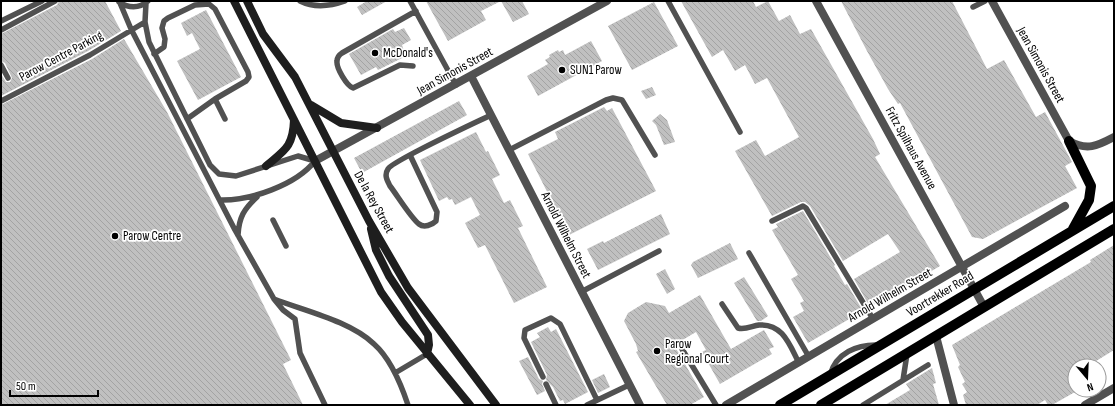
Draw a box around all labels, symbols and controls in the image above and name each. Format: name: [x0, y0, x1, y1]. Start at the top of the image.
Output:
street label: Jean Simonis Street: [1013, 23, 1068, 106]
street label: Parow Centre Parking: [16, 27, 106, 85]
street label: Jean Simonis Street: [413, 44, 496, 99]
place label: McDonald's: [383, 45, 433, 61]
marker: McDonald's: [370, 48, 380, 58]
place label: SUN1 Parow: [570, 62, 622, 78]
marker: SUN1 Parow: [557, 65, 567, 75]
street label: Fritz Spilhaus Avenue: [882, 104, 940, 192]
street label: De la Rey Street: [350, 168, 398, 236]
street label: Arnold Wilhelm Street: [537, 188, 595, 281]
place label: Parow Centre: [123, 228, 181, 244]
marker: Parow Centre: [110, 231, 120, 241]
street label: Arnold Wilhelm Street: [844, 264, 935, 326]
street label: Voortrekker Road: [904, 268, 976, 320]
place label: Parow Regional Court: [665, 336, 729, 367]
marker: Parow Regional Court: [652, 346, 662, 356]
north arrow: [1067, 358, 1107, 398]
scale bar: [10, 372, 98, 398]
text: 50 m: [16, 379, 36, 394]
text: N: [1085, 380, 1095, 394]

